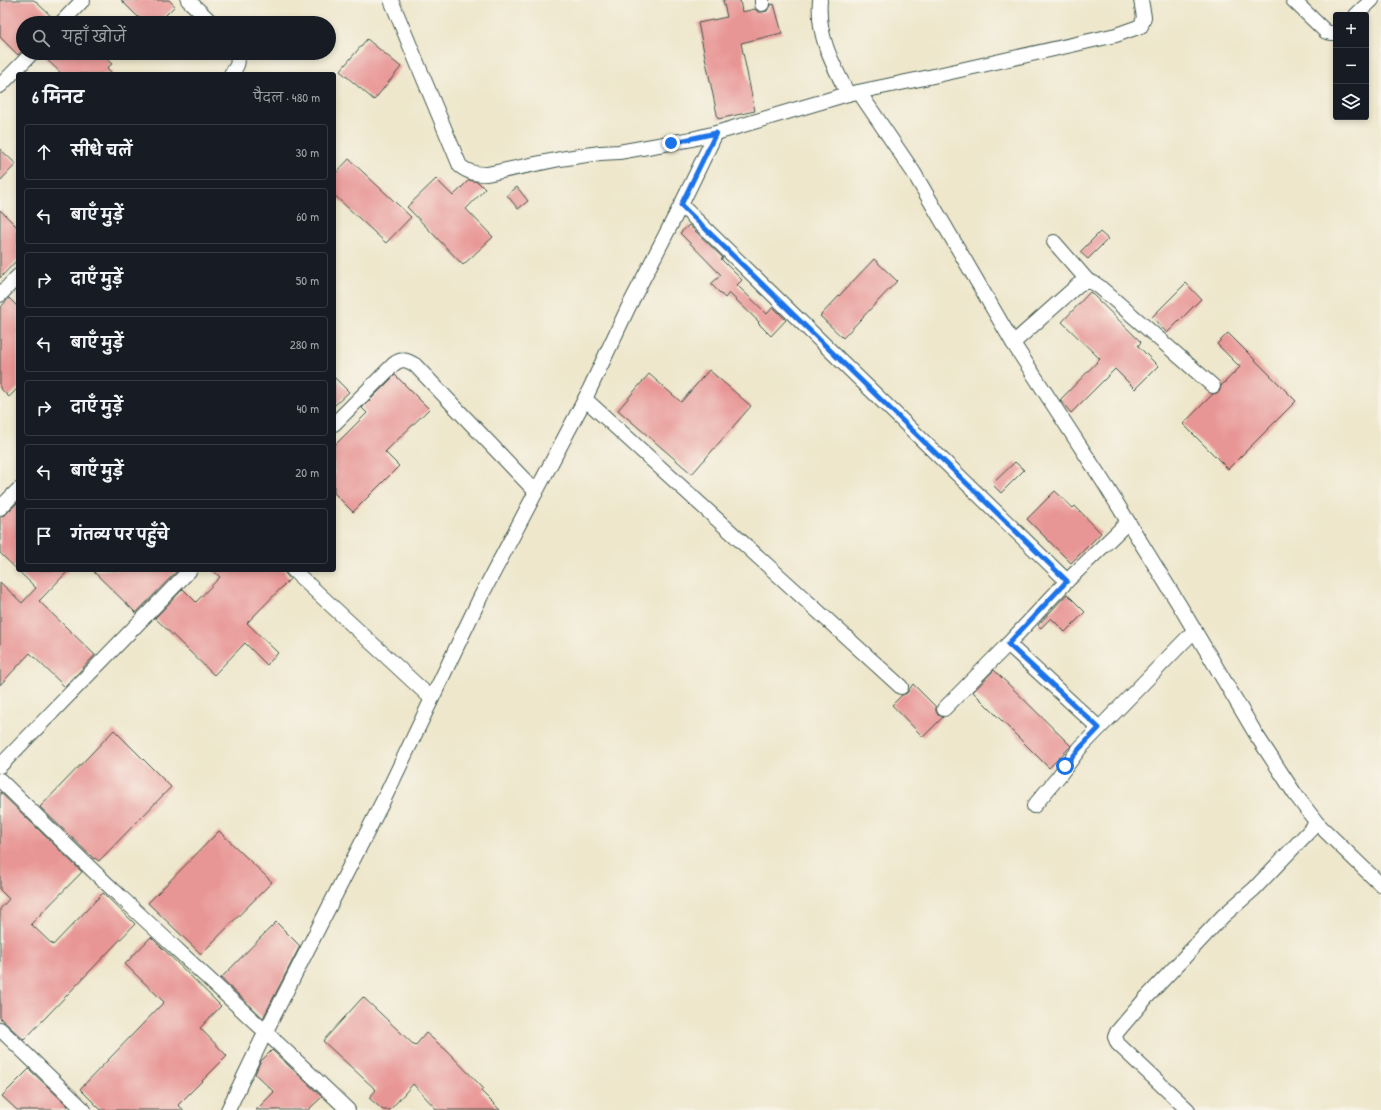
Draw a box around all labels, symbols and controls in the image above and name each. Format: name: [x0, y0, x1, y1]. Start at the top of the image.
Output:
map controls: [1333, 12, 1369, 120]
button: +: [1333, 12, 1369, 48]
search box: [16, 16, 336, 60]
text: यहाँ खोजें: [62, 26, 126, 47]
icon: search: [30, 27, 52, 49]
button: −: [1333, 48, 1369, 84]
button: layers: [1333, 84, 1369, 120]
text: 6 मिनट: [32, 85, 84, 108]
text: पैदल · 480 m: [253, 88, 320, 106]
route end: [662, 134, 680, 152]
text: सीधे चलें: [71, 140, 132, 161]
icon: ahead: [33, 141, 55, 163]
text: 30 m: [296, 143, 319, 161]
text: बाएँ मुड़ें: [71, 204, 123, 225]
icon: left: [33, 205, 55, 227]
text: 60 m: [296, 207, 319, 225]
text: दाएँ मुड़ें: [71, 268, 123, 289]
icon: right: [33, 269, 55, 291]
text: 50 m: [296, 271, 319, 289]
text: बाएँ मुड़ें: [71, 332, 123, 353]
icon: left: [33, 333, 55, 355]
text: 280 m: [290, 335, 319, 353]
text: दाएँ मुड़ें: [71, 396, 123, 417]
icon: right: [33, 397, 55, 419]
text: 40 m: [296, 399, 319, 417]
text: बाएँ मुड़ें: [71, 460, 123, 481]
icon: left: [33, 461, 55, 483]
text: 20 m: [295, 463, 319, 481]
text: गंतव्य पर पहुँचे: [71, 524, 169, 545]
icon: arrive: [33, 525, 55, 547]
route start: [1056, 757, 1074, 775]

